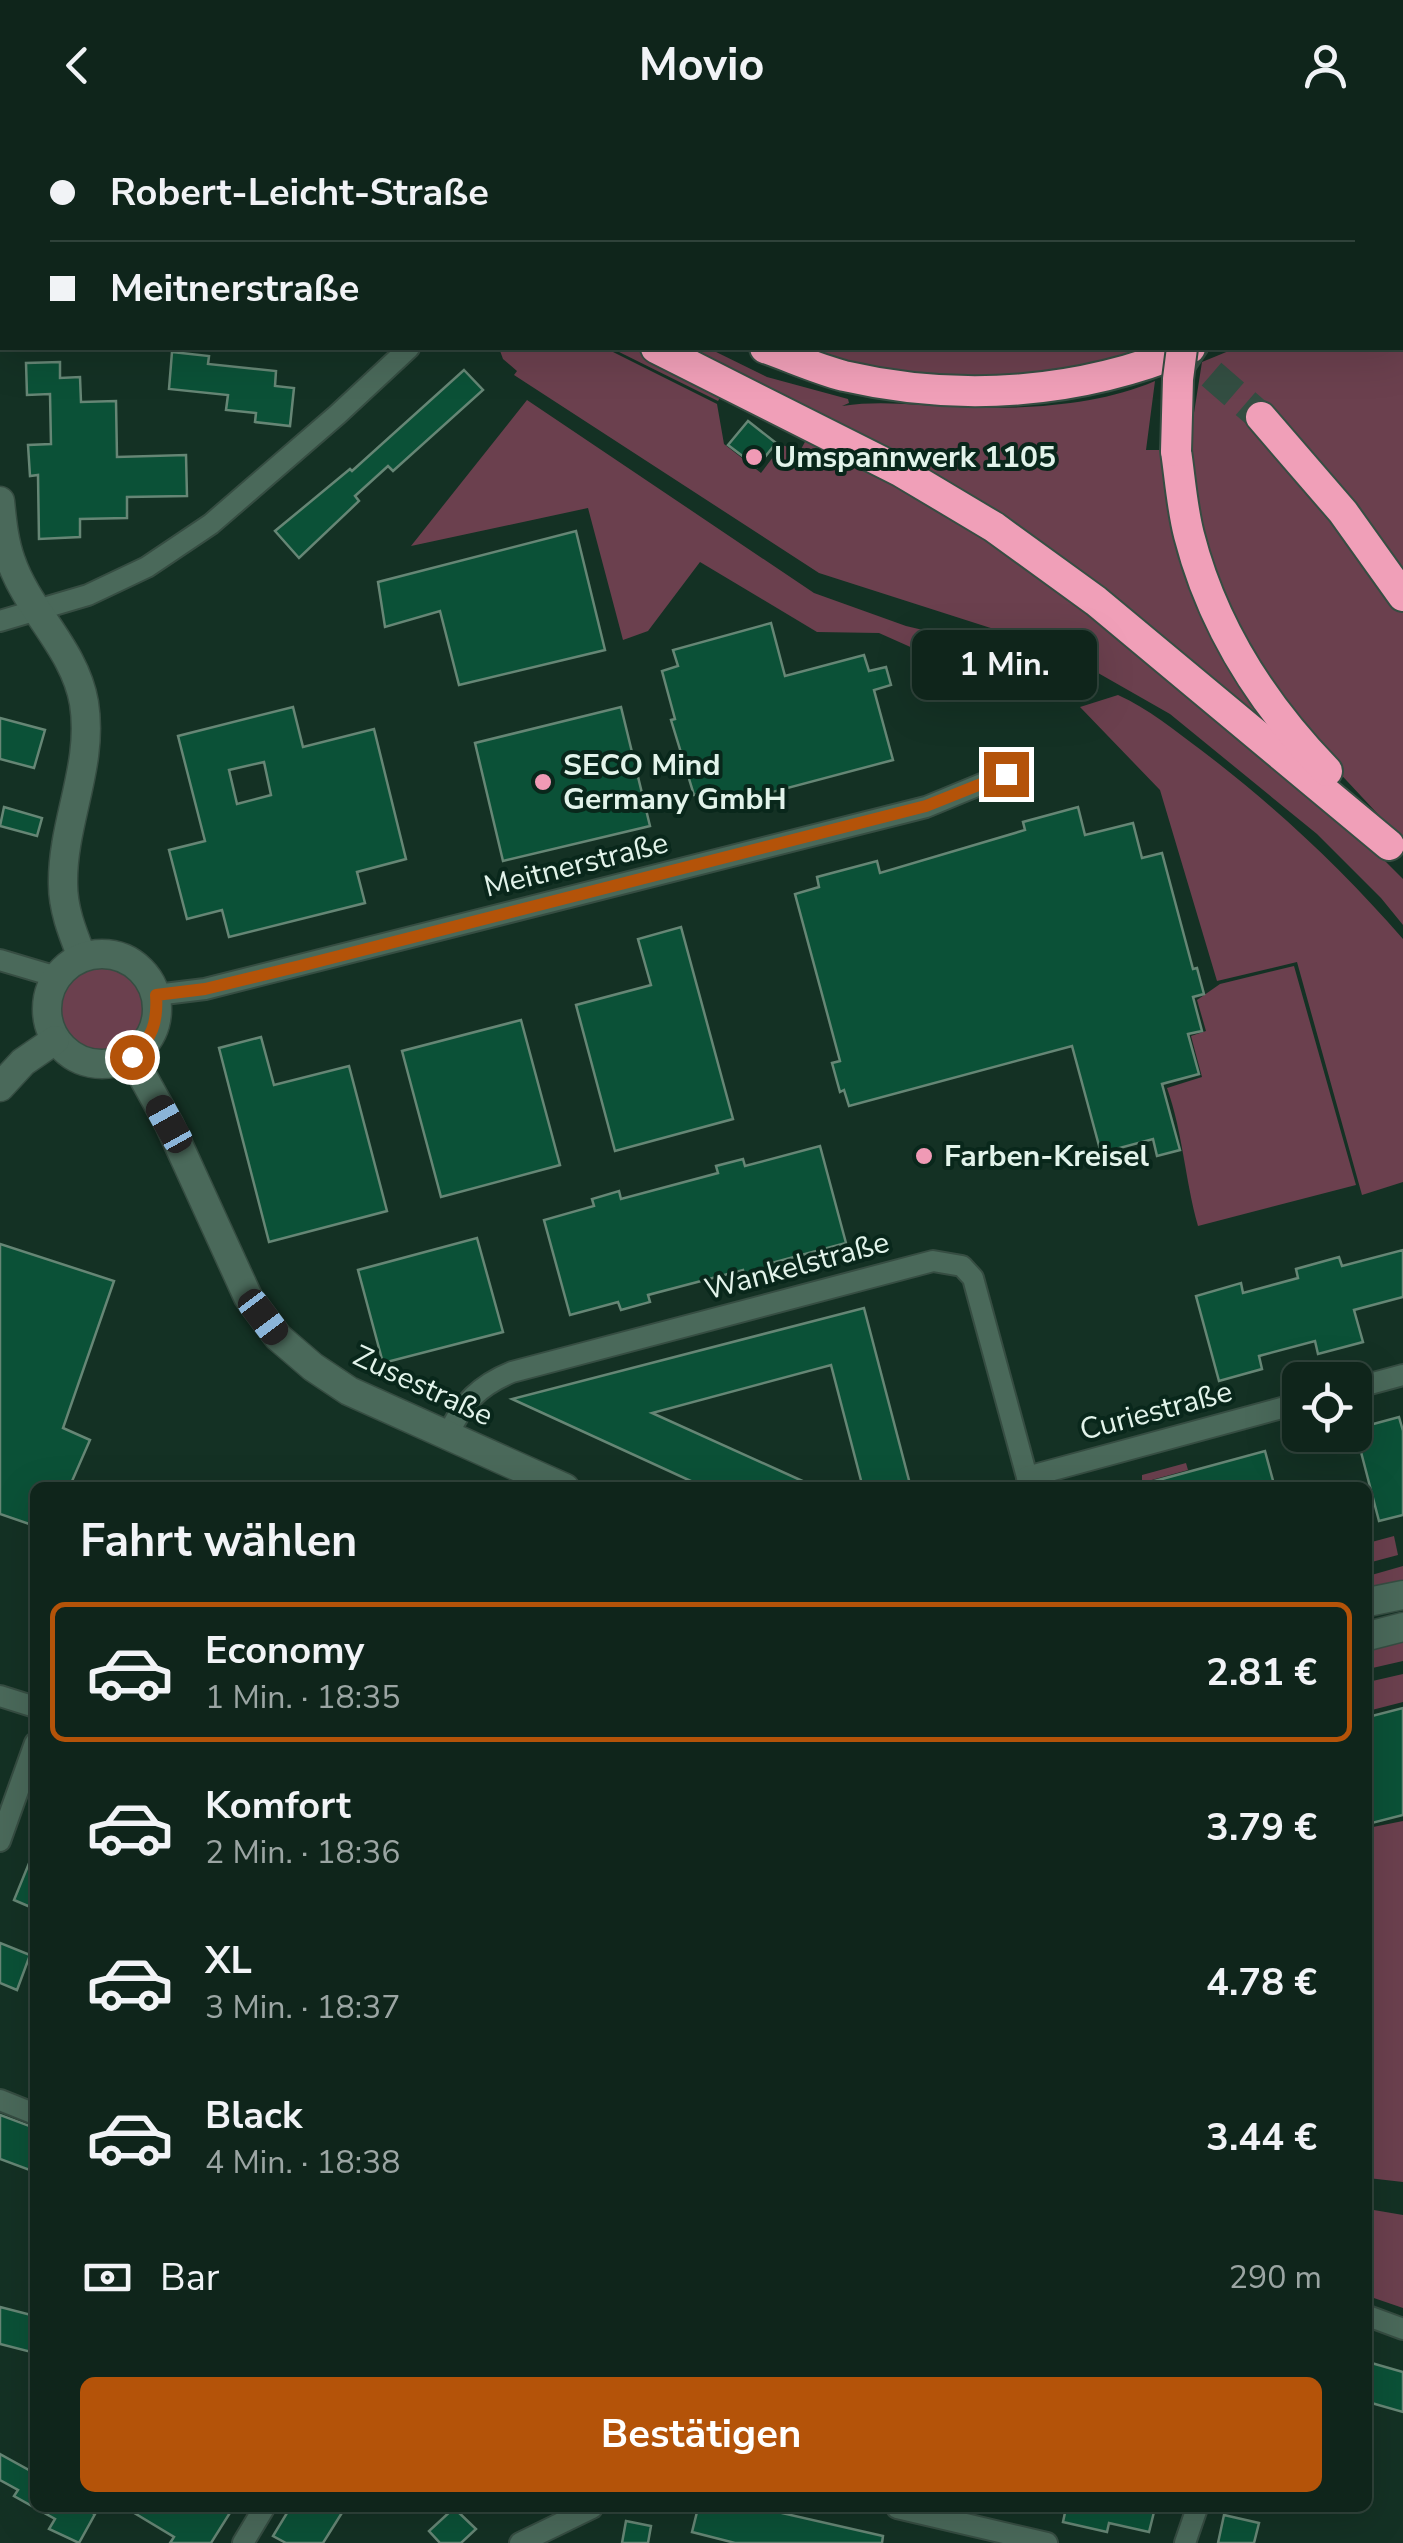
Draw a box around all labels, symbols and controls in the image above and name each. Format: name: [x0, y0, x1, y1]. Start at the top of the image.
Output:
text: Movio: [639, 35, 764, 96]
icon: back: [50, 38, 105, 93]
icon: person: [1298, 38, 1353, 93]
text: Robert-Leicht-Straße: [110, 167, 489, 218]
text: Meitnerstraße: [110, 263, 359, 314]
place label: Umspannwerk 1105: [774, 437, 1056, 478]
marker: Umspannwerk 1105: [743, 446, 765, 468]
callout: 1 Min.: [914, 629, 1098, 699]
text: 1 Min.: [959, 643, 1050, 686]
place label: SECO Mind Germany GmbH: [563, 745, 787, 820]
route end: [984, 752, 1029, 797]
marker: SECO Mind Germany GmbH: [532, 771, 554, 793]
street label: Meitnerstraße: [480, 822, 672, 908]
route start: [110, 1035, 155, 1080]
car: [141, 1090, 197, 1158]
place label: Farben-Kreisel: [944, 1136, 1150, 1177]
marker: Farben-Kreisel: [913, 1145, 935, 1167]
street label: Wankelstraße: [700, 1222, 894, 1310]
car: [233, 1284, 293, 1350]
street label: Zusestraße: [346, 1336, 500, 1436]
map controls: [1282, 1362, 1372, 1452]
button: locate: [1282, 1362, 1372, 1452]
street label: Curiestraße: [1075, 1371, 1237, 1451]
text: Fahrt wählen: [80, 1511, 357, 1572]
text: Economy: [205, 1625, 364, 1676]
icon: car: [85, 1627, 175, 1717]
text: 2.81 €: [1206, 1647, 1317, 1698]
text: 1 Min. · 18:35: [205, 1676, 401, 1719]
text: Komfort: [205, 1780, 351, 1831]
icon: car: [85, 1782, 175, 1872]
text: 3.79 €: [1206, 1802, 1317, 1853]
text: 2 Min. · 18:36: [205, 1831, 401, 1874]
text: XL: [205, 1935, 252, 1986]
icon: car: [85, 1937, 175, 2027]
text: 4.78 €: [1206, 1957, 1317, 2008]
text: 3 Min. · 18:37: [205, 1986, 401, 2029]
text: Black: [205, 2090, 302, 2141]
icon: car: [85, 2092, 175, 2182]
text: 3.44 €: [1206, 2112, 1317, 2163]
text: 4 Min. · 18:38: [205, 2141, 401, 2184]
icon: cash: [80, 2250, 135, 2305]
text: Bar: [160, 2252, 219, 2303]
text: 290 m: [1229, 2256, 1322, 2299]
button: Bestätigen: [80, 2377, 1322, 2492]

